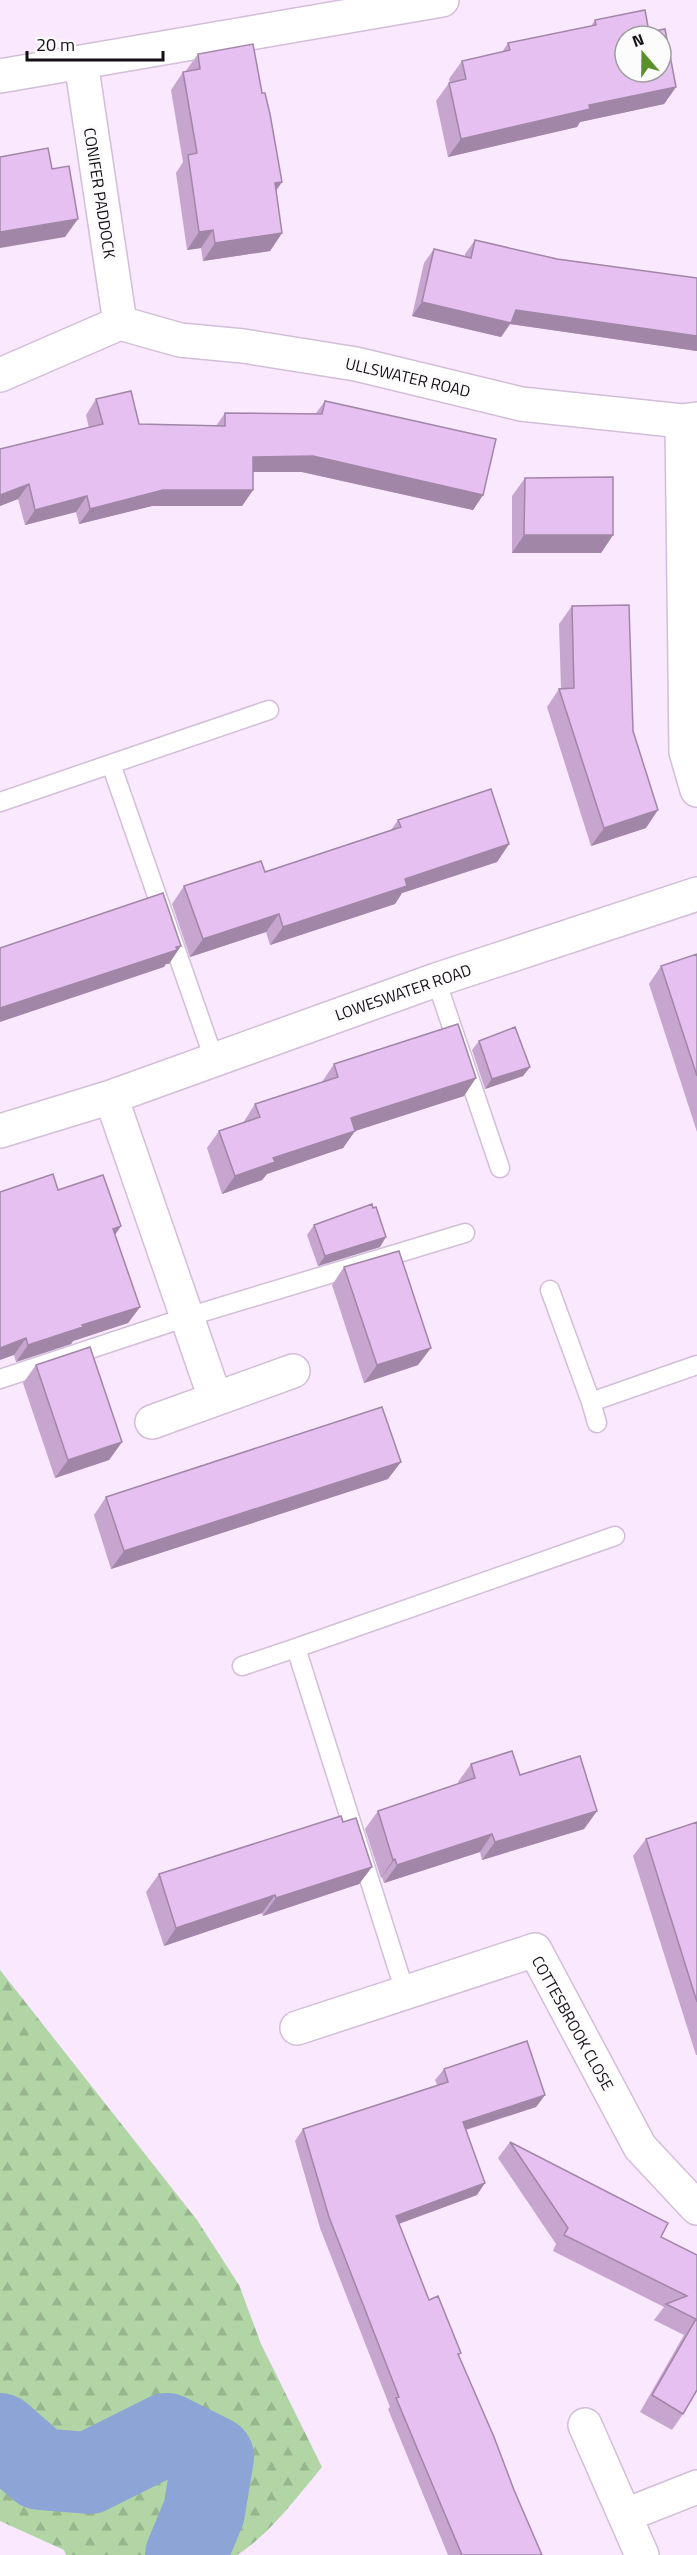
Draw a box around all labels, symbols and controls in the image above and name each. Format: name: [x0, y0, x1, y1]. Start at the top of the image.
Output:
scale bar: [27, 24, 164, 62]
north arrow: [613, 24, 673, 84]
text: N: [629, 27, 647, 53]
text: 20 m: [36, 31, 75, 58]
street label: CONIFER PADDOCK: [78, 126, 122, 260]
street label: ULLSWATER ROAD: [343, 351, 473, 403]
street label: LOWESWATER ROAD: [332, 957, 474, 1027]
street label: COTTESBROOK CLOSE: [526, 1951, 620, 2095]

